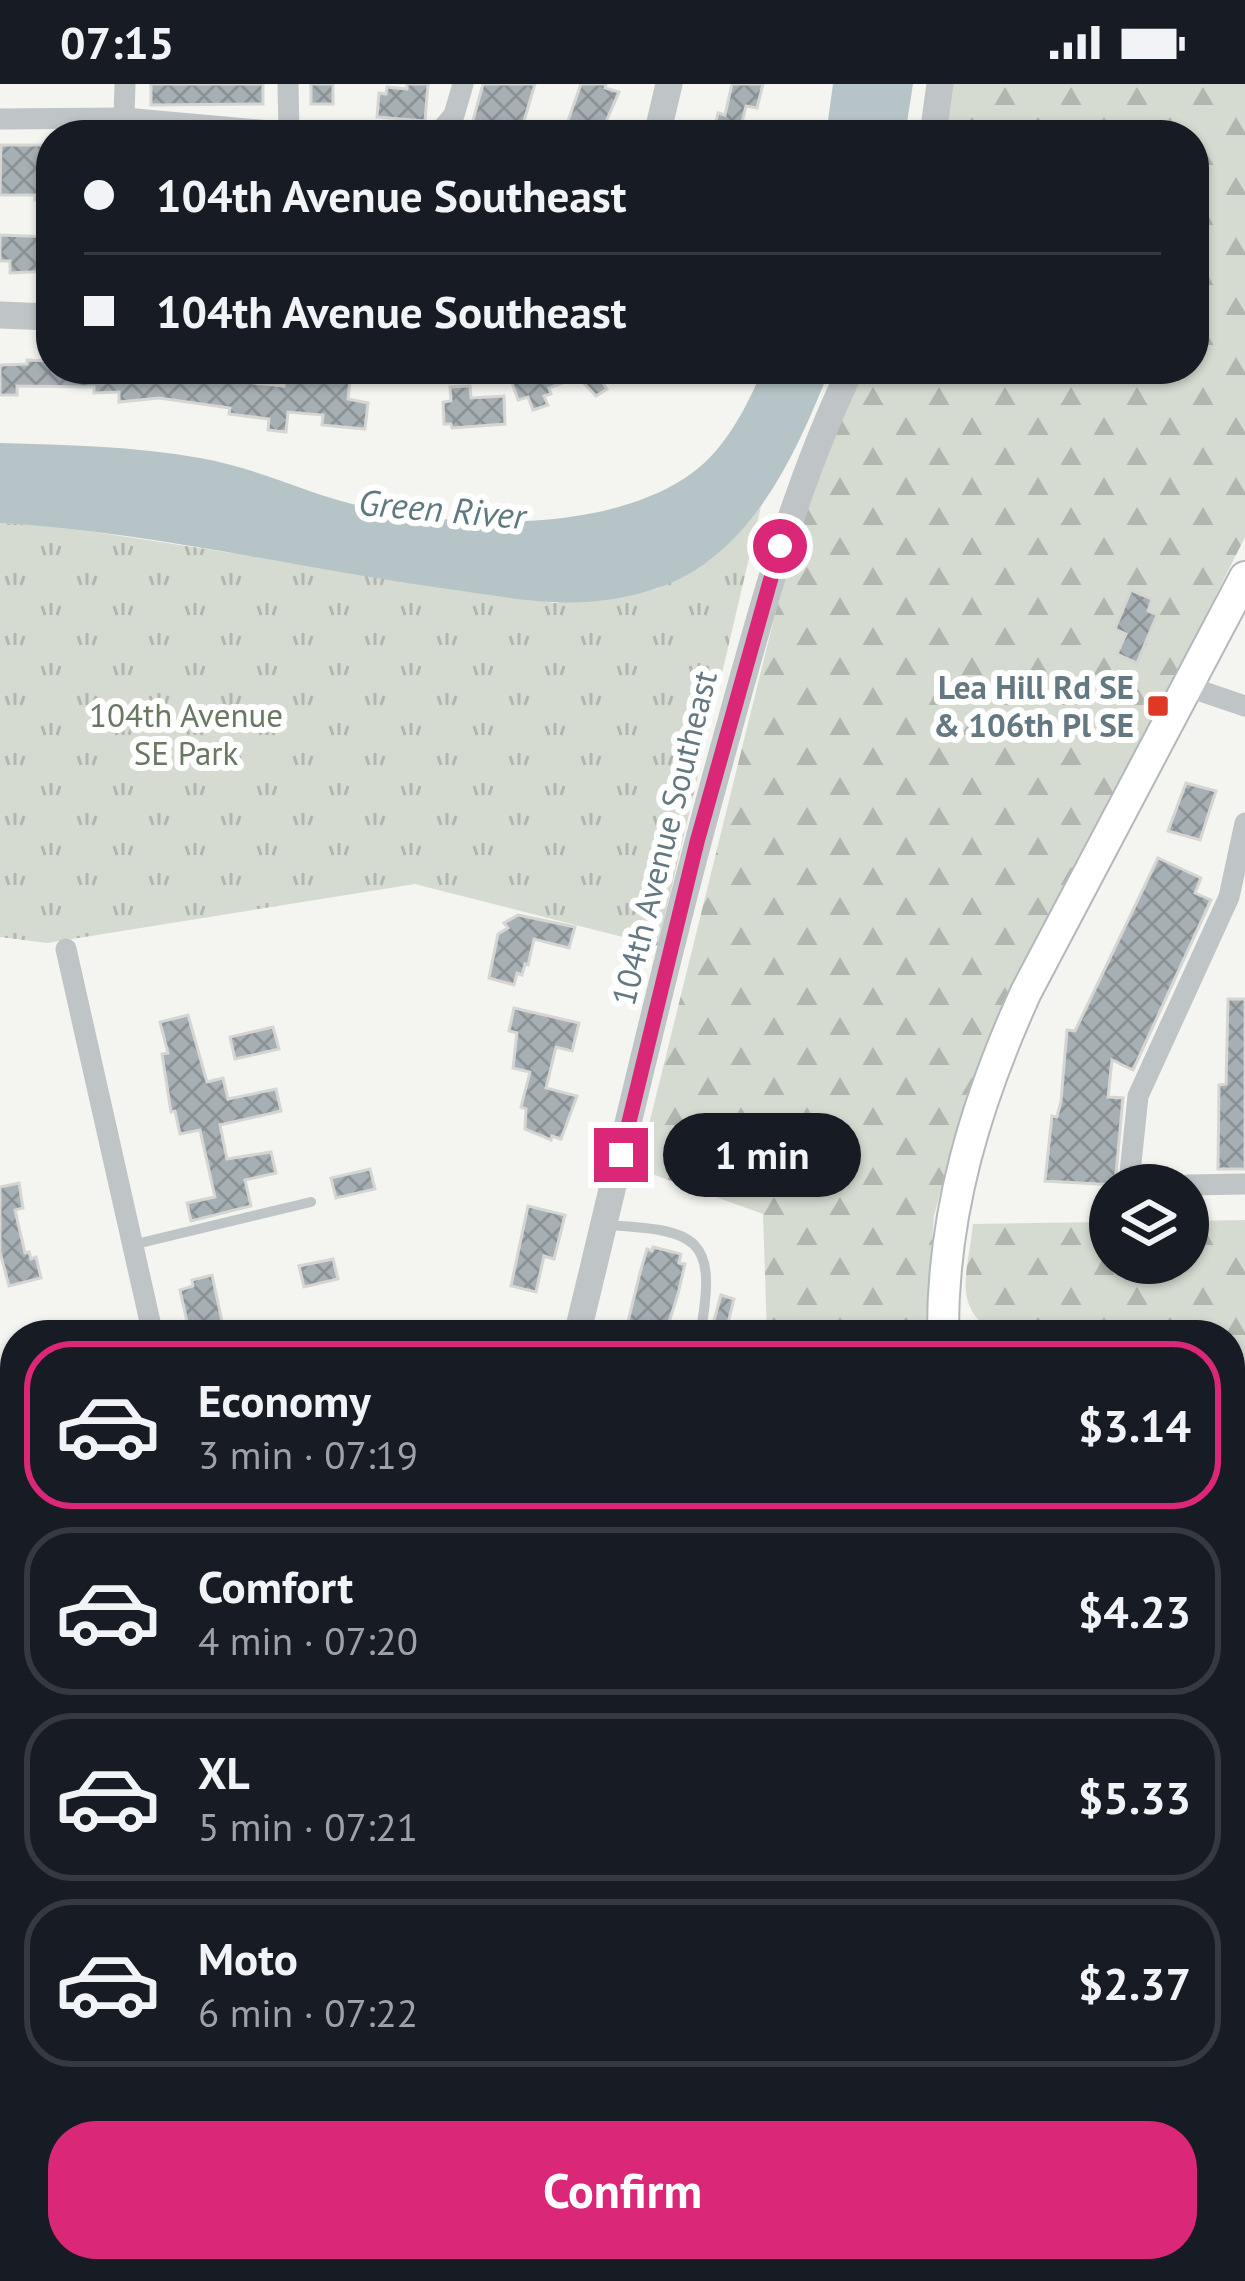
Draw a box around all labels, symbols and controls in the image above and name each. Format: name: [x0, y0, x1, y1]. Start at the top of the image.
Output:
text: 07:15: [60, 13, 174, 71]
text: 104th Avenue Southeast: [156, 166, 626, 224]
text: 104th Avenue Southeast: [156, 282, 626, 340]
water label: Green River: [357, 478, 530, 539]
route start: [753, 519, 807, 573]
place label: Lea Hill Rd SE & 106th Pl SE: [933, 665, 1134, 746]
street label: 104th Avenue Southeast: [601, 666, 726, 1010]
park label: 104th Avenue SE Park: [89, 693, 283, 774]
marker: Lea Hill Rd SE & 106th Pl SE: [1145, 693, 1171, 719]
callout: 1 min: [663, 1113, 861, 1197]
route end: [594, 1128, 648, 1182]
text: 1 min: [714, 1129, 810, 1180]
map controls: [1089, 1164, 1209, 1284]
button: layers: [1089, 1164, 1209, 1284]
icon: car: [54, 1371, 162, 1479]
text: Economy: [198, 1371, 371, 1429]
text: $3.14: [1078, 1396, 1191, 1454]
text: 3 min · 07:19: [198, 1429, 418, 1480]
icon: car: [54, 1557, 162, 1665]
text: Comfort: [198, 1557, 353, 1615]
text: $4.23: [1078, 1582, 1191, 1640]
text: 4 min · 07:20: [198, 1615, 418, 1666]
icon: car: [54, 1743, 162, 1851]
text: XL: [198, 1743, 250, 1801]
text: $5.33: [1078, 1768, 1191, 1826]
text: 5 min · 07:21: [198, 1801, 418, 1852]
icon: car: [54, 1929, 162, 2037]
text: Moto: [198, 1929, 298, 1987]
text: $2.37: [1078, 1954, 1191, 2012]
text: 6 min · 07:22: [198, 1987, 418, 2038]
button: Confirm: [48, 2121, 1197, 2259]

